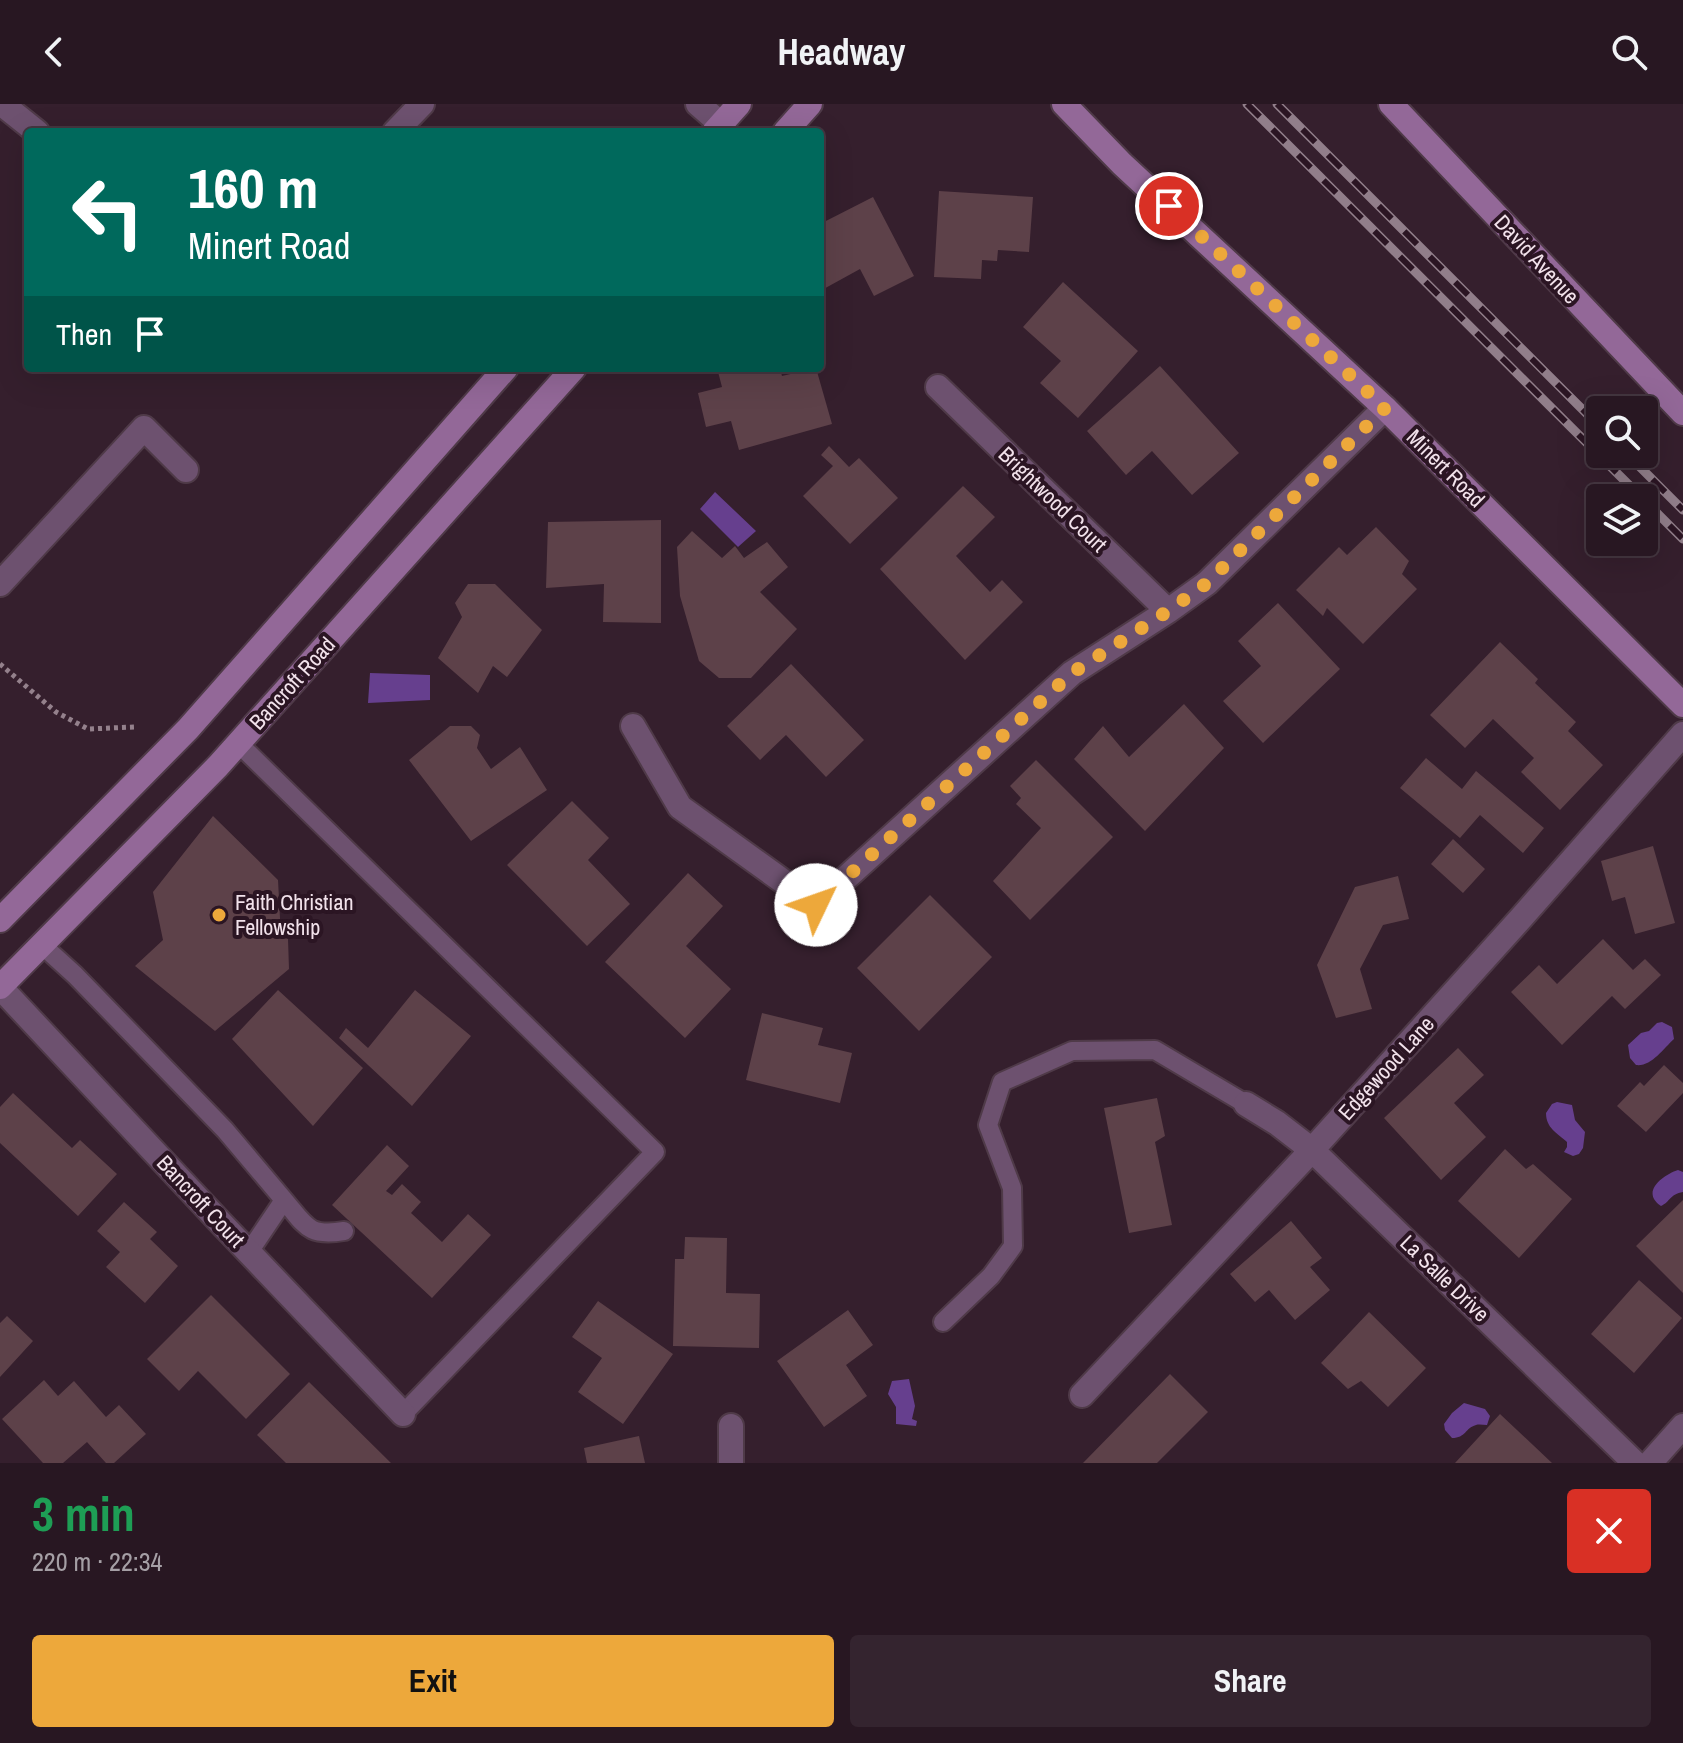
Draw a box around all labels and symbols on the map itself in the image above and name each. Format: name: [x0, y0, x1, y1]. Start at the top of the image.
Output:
pin: [1135, 172, 1203, 240]
street label: David Avenue: [1488, 208, 1586, 310]
street label: Minert Road: [1400, 422, 1492, 514]
street label: Brightwood Court: [992, 439, 1114, 559]
street label: Bancroft Road: [242, 630, 342, 736]
position arrow: [774, 863, 858, 947]
place label: Faith Christian Fellowship: [235, 887, 353, 942]
marker: Faith Christian Fellowship: [210, 906, 228, 924]
street label: Edgewood Lane: [1331, 1010, 1441, 1126]
street label: Bancroft Court: [150, 1148, 252, 1254]
street label: La Salle Drive: [1394, 1228, 1496, 1328]

